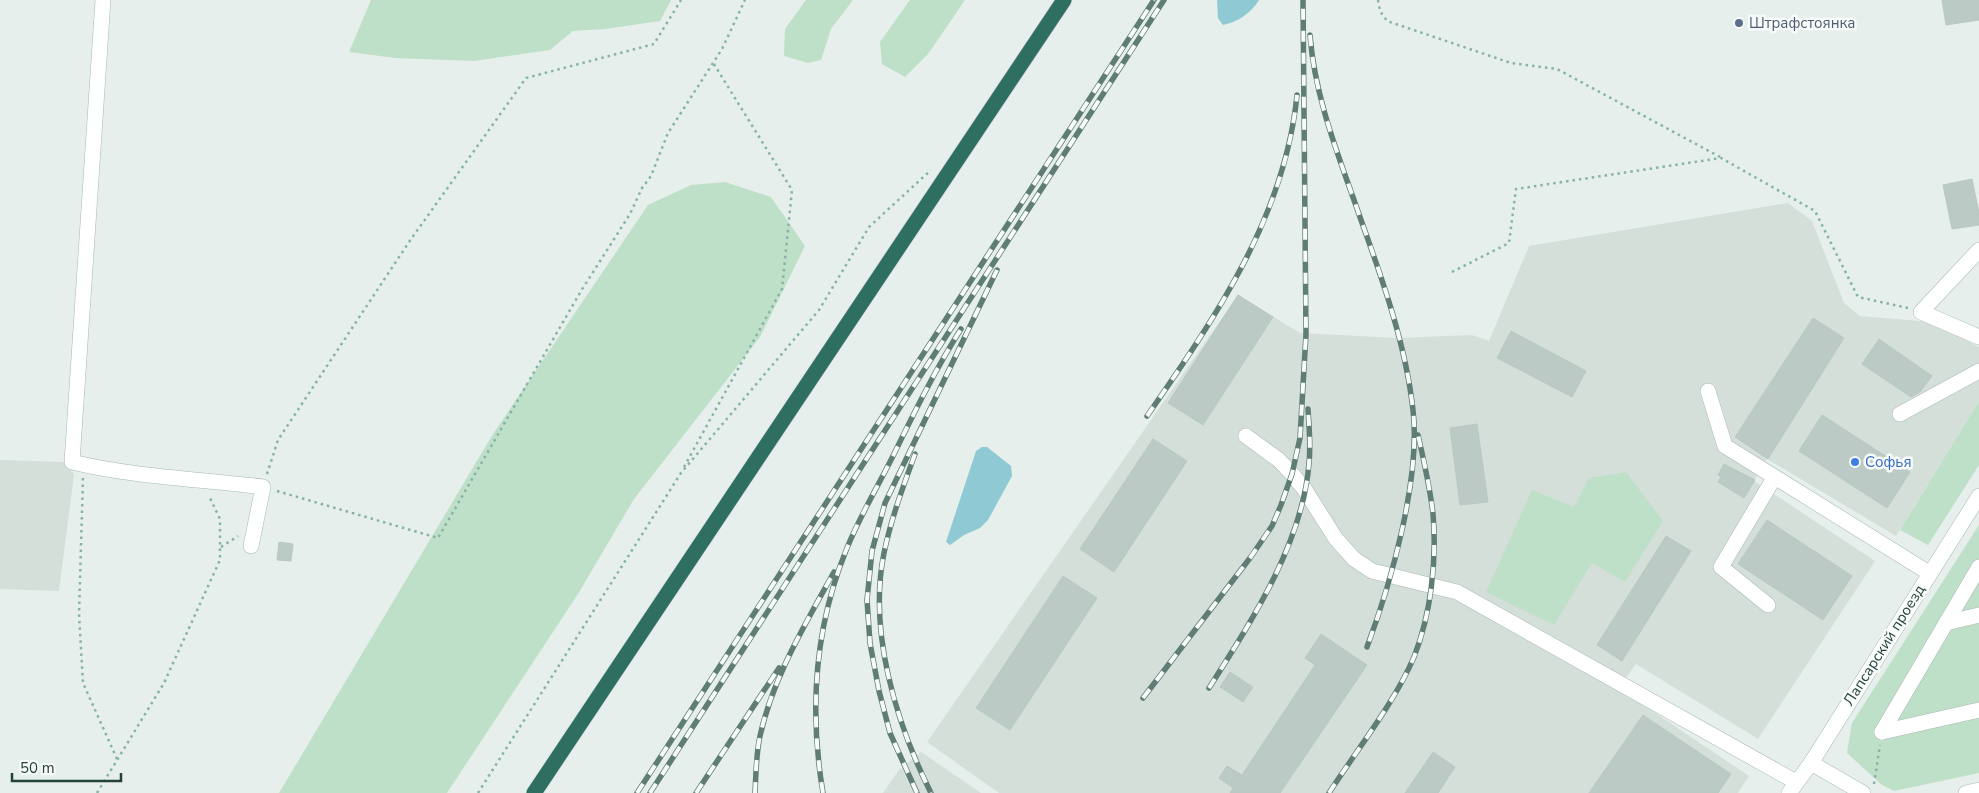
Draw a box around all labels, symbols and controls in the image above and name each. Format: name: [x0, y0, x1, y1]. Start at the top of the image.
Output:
place label: Штрафстоянка: [1749, 13, 1855, 33]
marker: Штрафстоянка: [1733, 17, 1745, 29]
place label: Софья: [1865, 452, 1912, 472]
marker: Софья: [1849, 456, 1861, 468]
street label: Лапсарский проезд: [1839, 581, 1929, 709]
scale bar: [12, 750, 121, 782]
text: 50 m: [20, 758, 55, 778]

